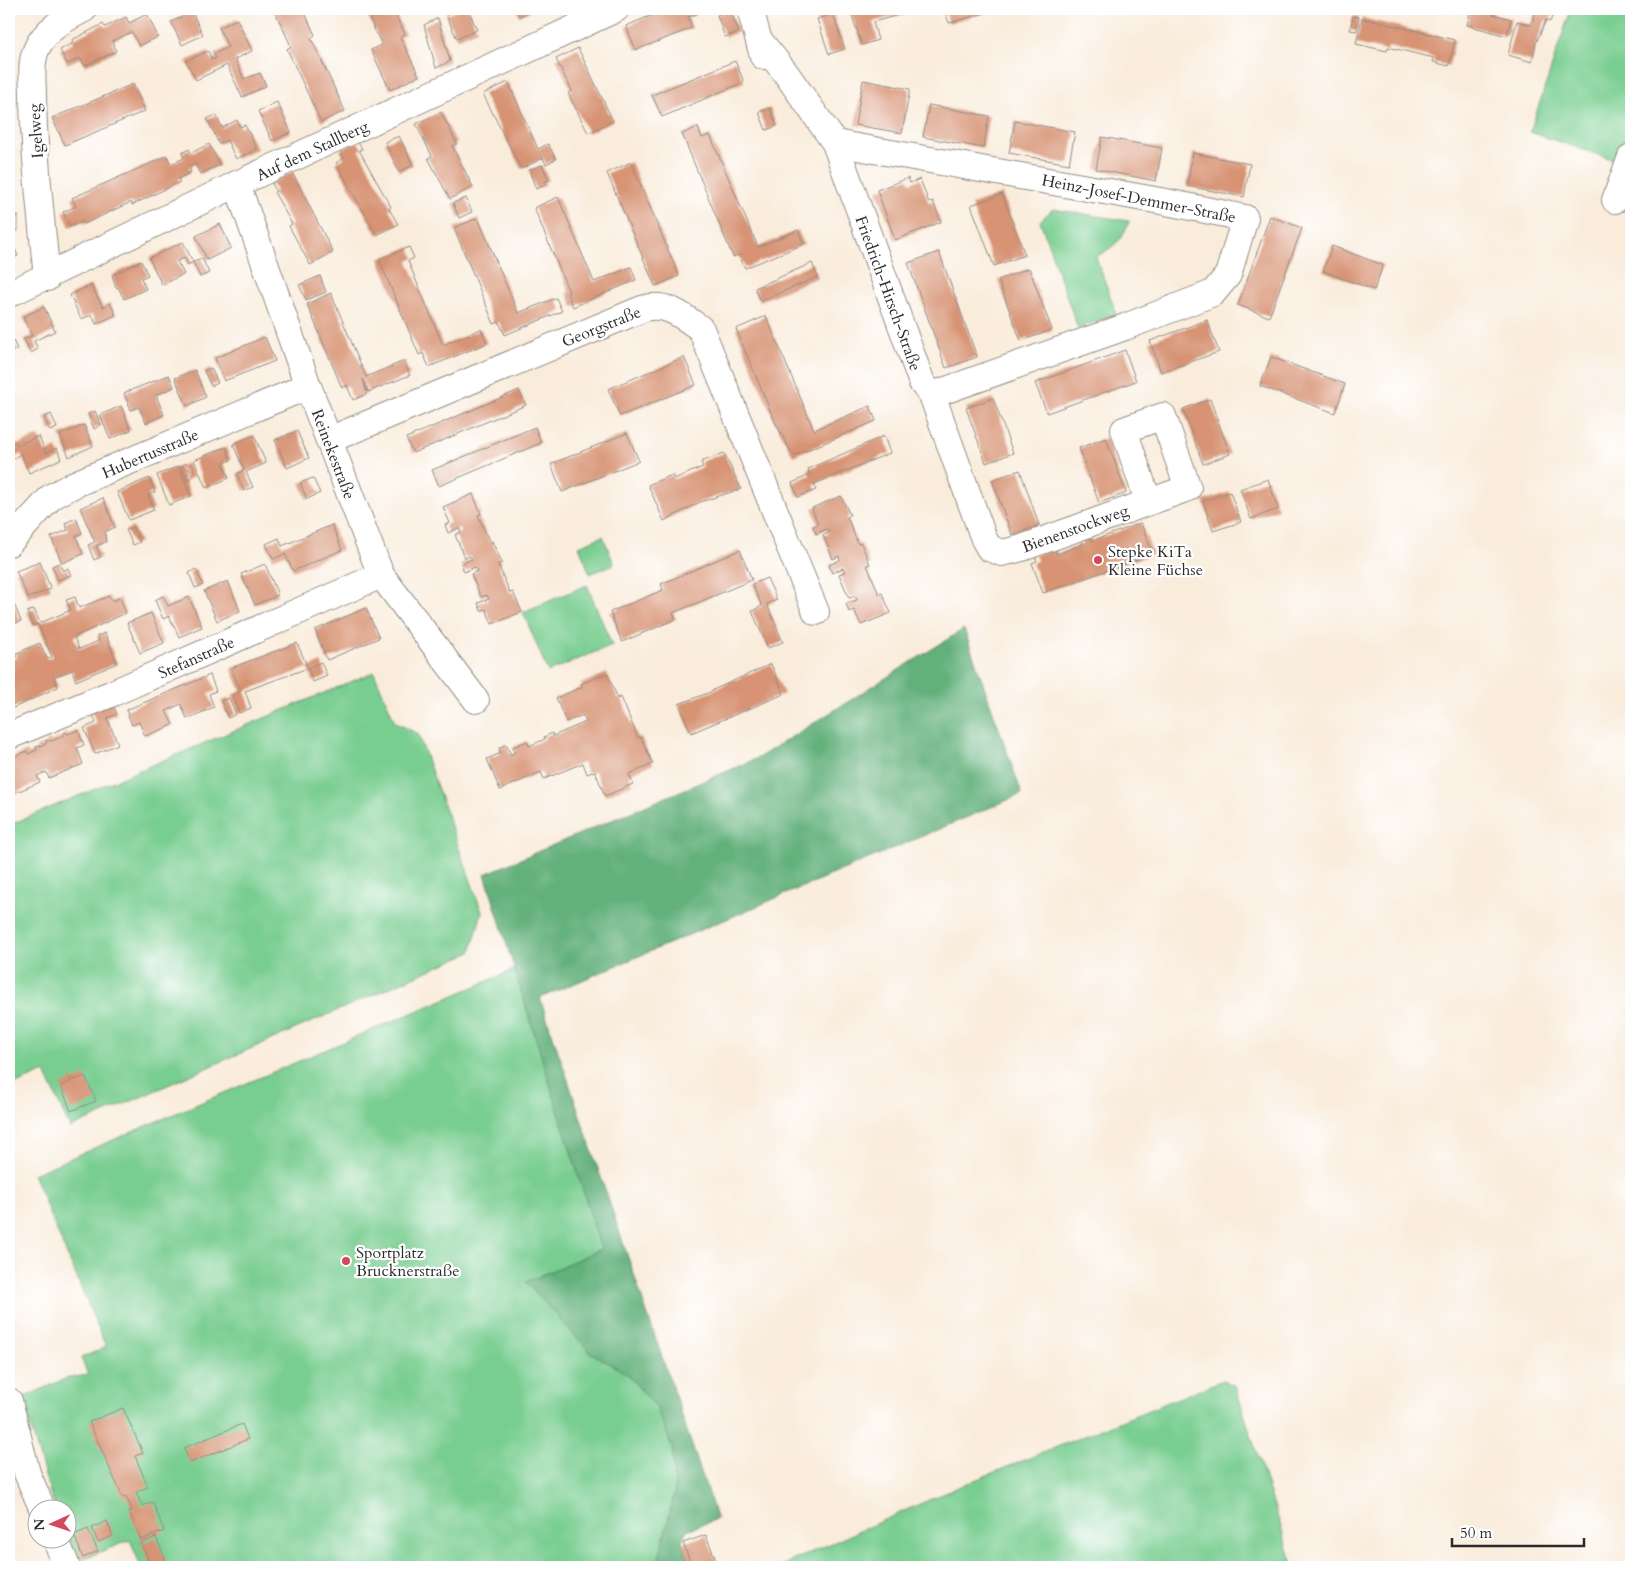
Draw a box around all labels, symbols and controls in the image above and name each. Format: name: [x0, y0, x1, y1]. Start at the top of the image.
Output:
street label: Igelweg: [23, 103, 49, 159]
street label: Auf dem Stallberg: [253, 115, 372, 187]
street label: Heinz-Josef-Demmer-Straße: [1040, 169, 1238, 229]
street label: Friedrich-Hirsch-Straße: [850, 213, 926, 374]
street label: Georgstraße: [559, 301, 644, 353]
street label: Reinekestraße: [306, 406, 360, 503]
street label: Hubertusstraße: [99, 424, 202, 484]
street label: Bienenstockweg: [1019, 499, 1132, 558]
place label: Stepke KiTa Kleine Füchse: [1108, 541, 1203, 581]
marker: Stepke KiTa Kleine Füchse: [1092, 554, 1104, 566]
street label: Stefanstraße: [155, 631, 238, 684]
place label: Sportplatz Brucknerstraße: [356, 1242, 460, 1282]
marker: Sportplatz Brucknerstraße: [340, 1255, 352, 1267]
north arrow: [28, 1498, 78, 1548]
scale bar: [1452, 1516, 1585, 1548]
text: N: [30, 1518, 49, 1531]
text: 50 m: [1460, 1523, 1492, 1543]

